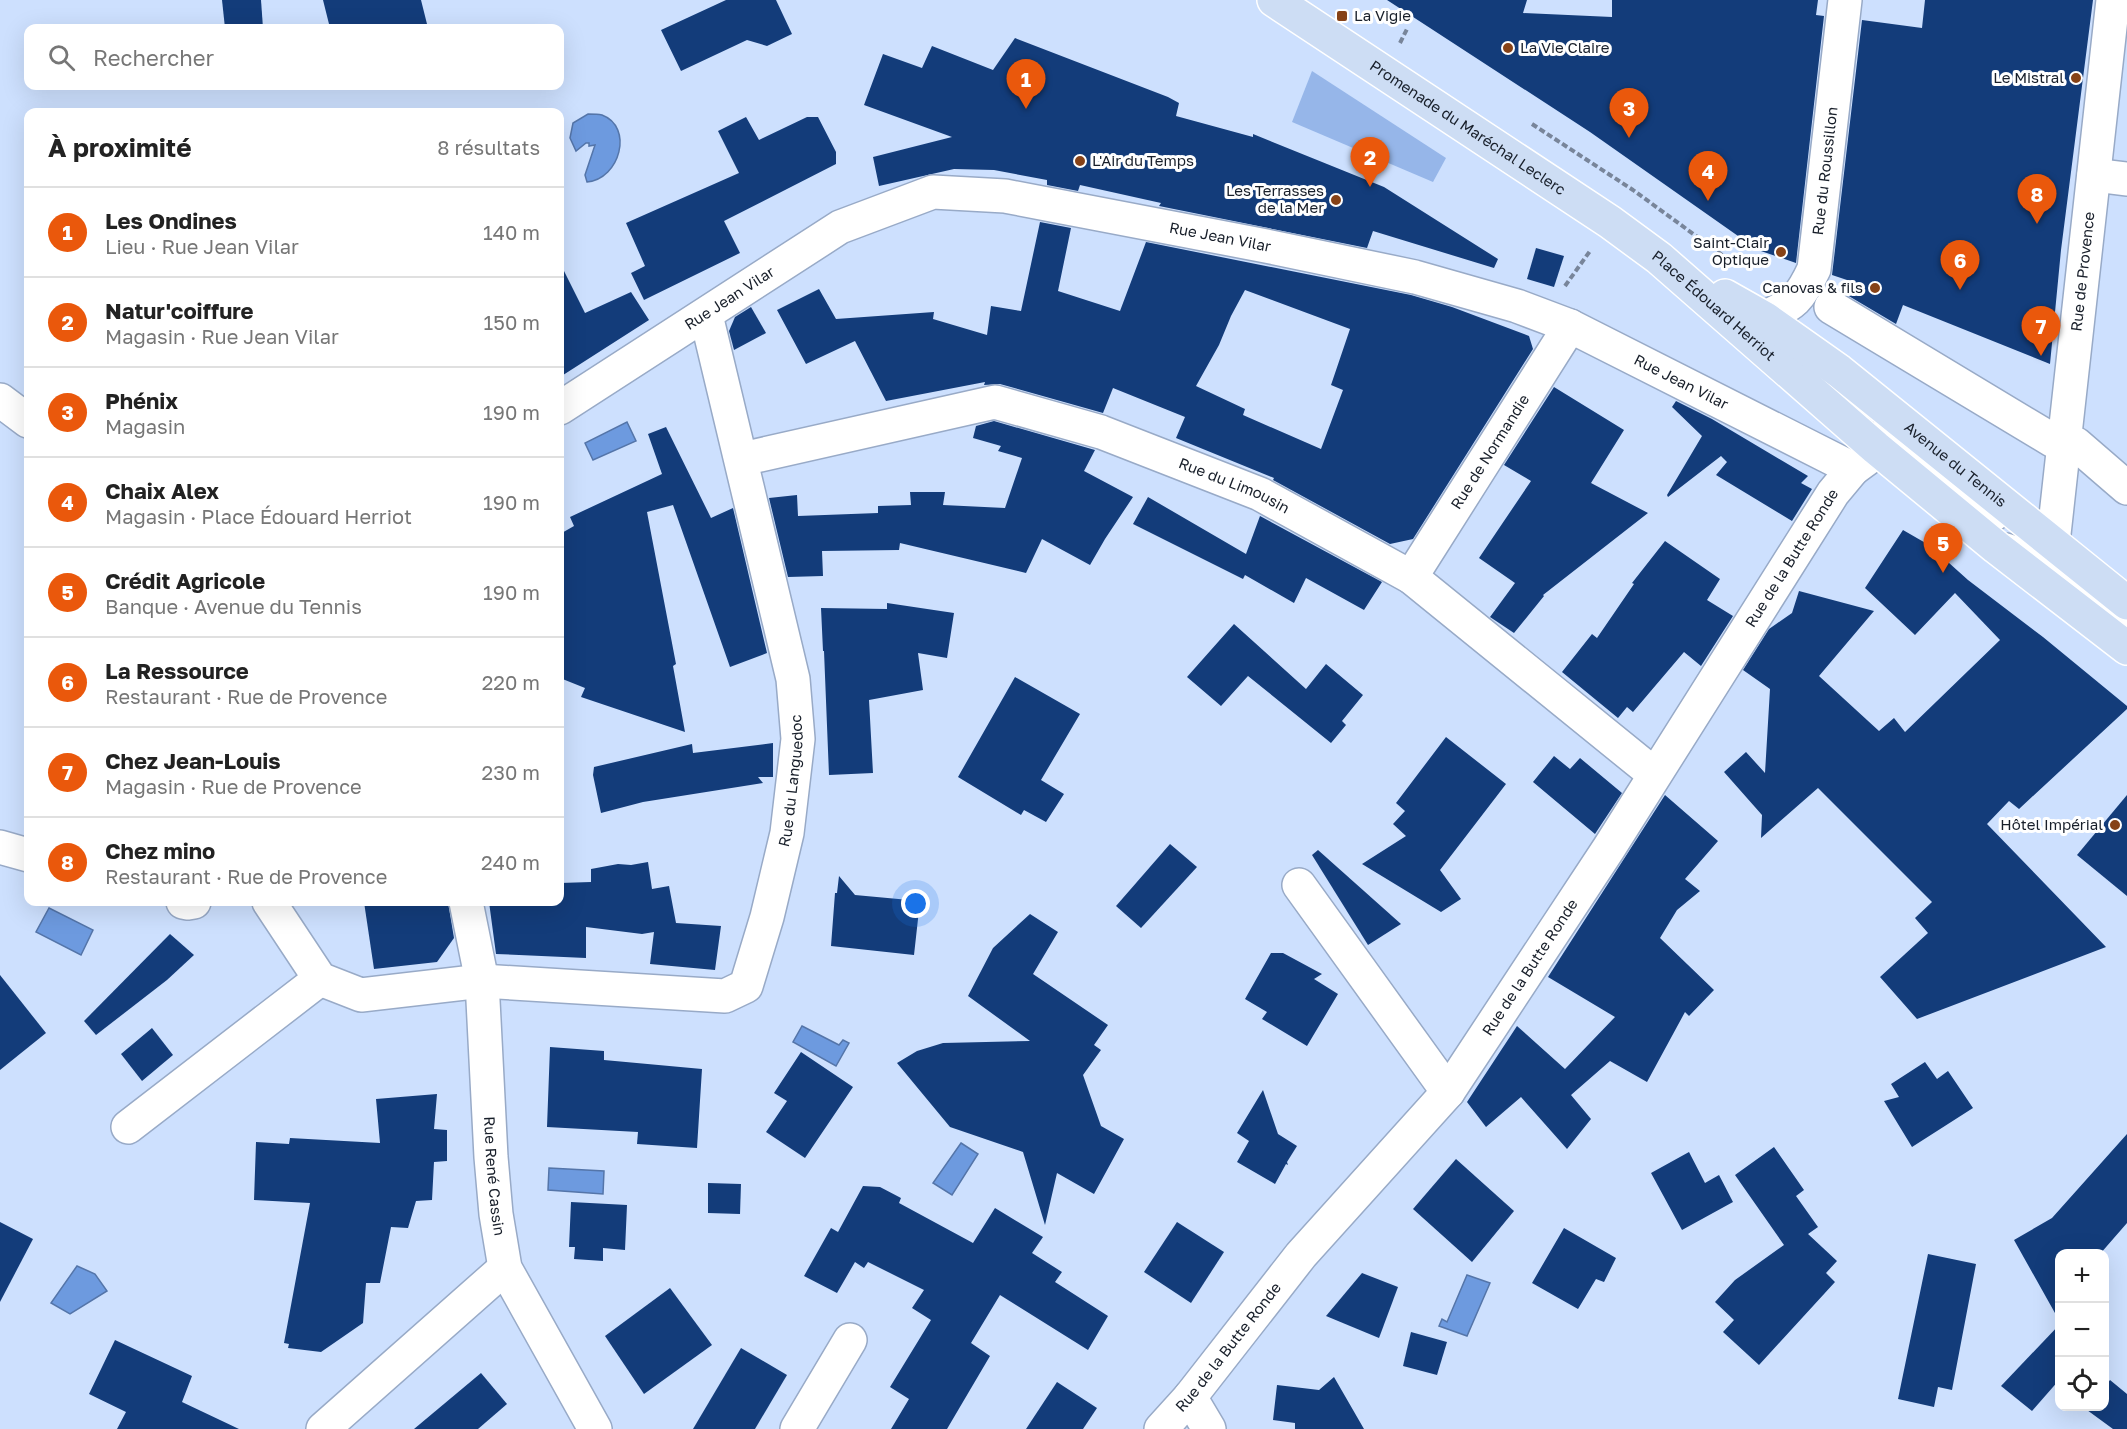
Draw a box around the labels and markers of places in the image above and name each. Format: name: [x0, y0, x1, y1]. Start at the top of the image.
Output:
place label: La Vigie: [1354, 6, 1411, 24]
marker: La Vigie: [1335, 9, 1349, 23]
place label: La Vie Claire: [1520, 38, 1610, 56]
marker: La Vie Claire: [1501, 41, 1515, 55]
pin: 1: [1006, 60, 1046, 109]
place label: Le Mistral: [1993, 68, 2064, 86]
marker: Le Mistral: [2069, 71, 2083, 85]
pin: 3: [1610, 88, 1648, 138]
pin: 2: [1350, 138, 1390, 187]
place label: L'Air du Temps: [1092, 151, 1194, 169]
pin: 4: [1688, 152, 1728, 201]
marker: L'Air du Temps: [1073, 154, 1087, 168]
pin: 8: [2018, 174, 2056, 224]
place label: Les Terrasses de la Mer: [1226, 181, 1324, 216]
marker: Les Terrasses de la Mer: [1329, 193, 1343, 207]
place label: Saint-Clair Optique: [1693, 233, 1769, 268]
pin: 6: [1940, 240, 1980, 290]
marker: Saint-Clair Optique: [1774, 245, 1788, 259]
place label: Canovas & fils: [1762, 278, 1863, 296]
marker: Canovas & fils: [1868, 281, 1882, 295]
pin: 7: [2022, 306, 2060, 356]
pin: 5: [1924, 524, 1962, 573]
place label: Hôtel Impérial: [2000, 815, 2103, 833]
marker: Hôtel Impérial: [2108, 818, 2122, 832]

